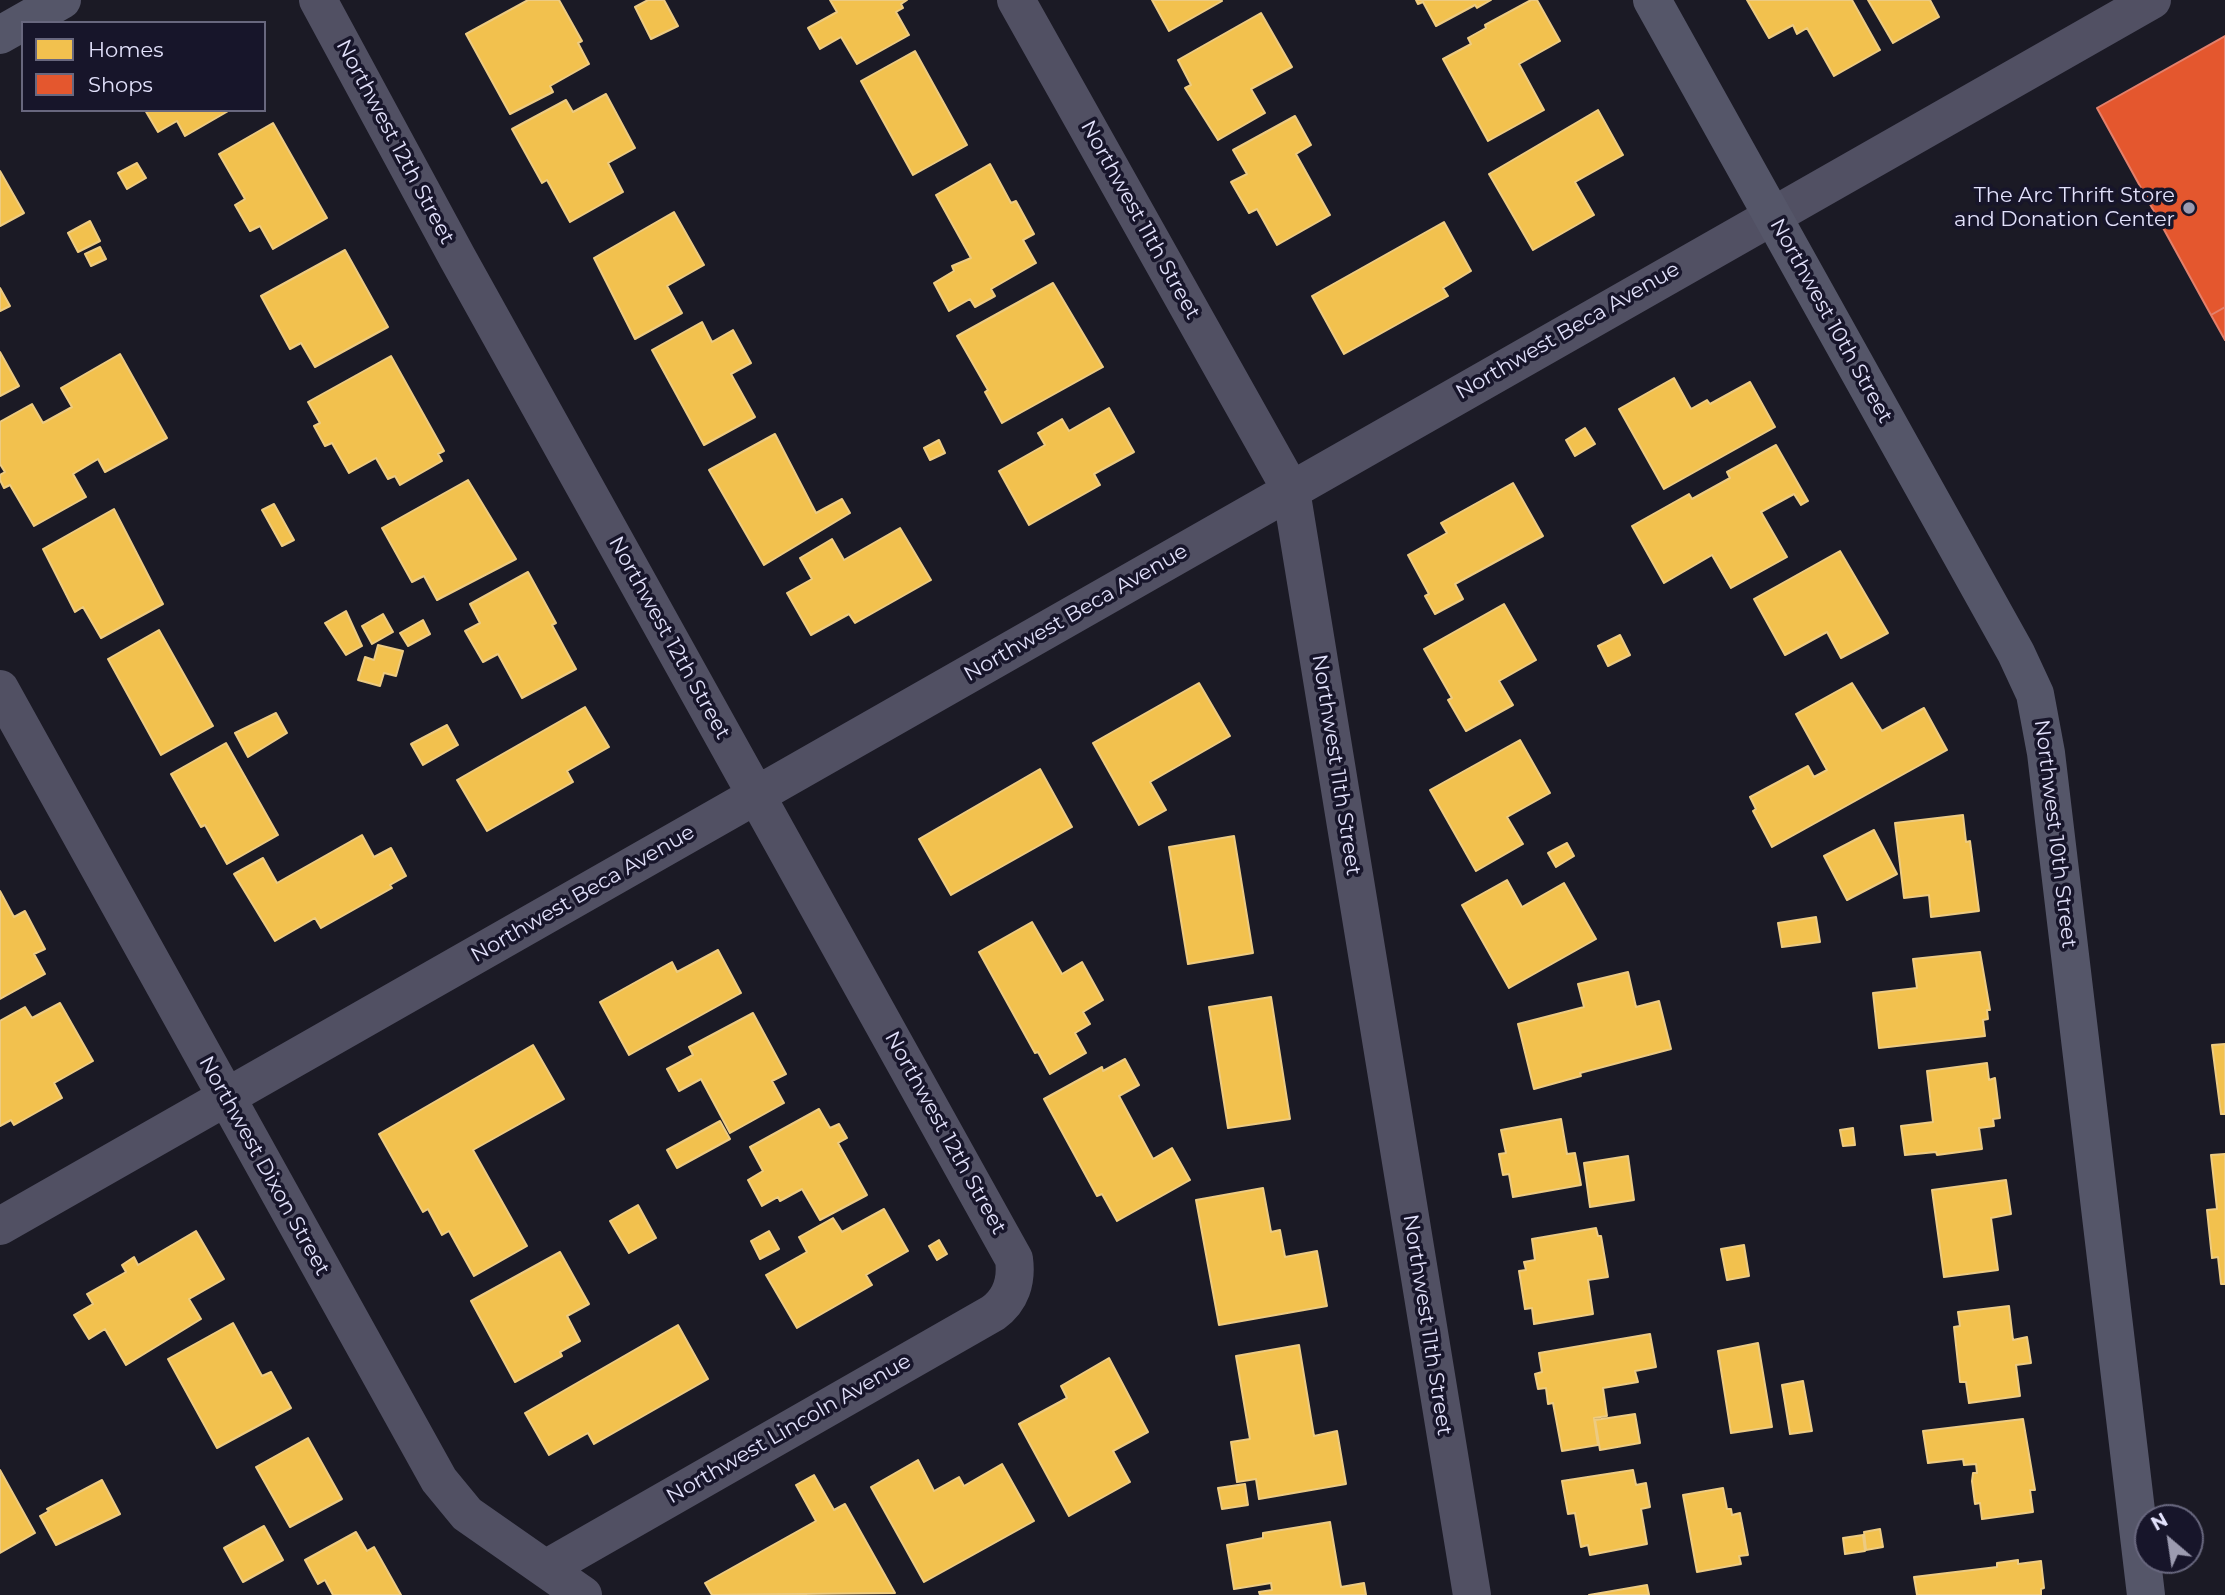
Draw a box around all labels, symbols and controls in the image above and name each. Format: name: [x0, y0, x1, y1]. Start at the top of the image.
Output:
legend: [21, 21, 266, 112]
street label: Northwest 12th Street: [330, 36, 460, 248]
text: Homes: [88, 37, 163, 62]
text: Shops: [88, 72, 153, 97]
street label: Northwest 11th Street: [1075, 116, 1205, 324]
place label: The Arc Thrift Store and Donation Center: [1954, 183, 2175, 233]
marker: The Arc Thrift Store and Donation Center: [2181, 200, 2197, 216]
street label: Northwest 10th Street: [1764, 214, 1898, 428]
street label: Northwest Beca Avenue: [1452, 257, 1684, 405]
street label: Northwest 12th Street: [603, 532, 735, 744]
street label: Northwest Beca Avenue: [960, 539, 1192, 687]
street label: Northwest 11th Street: [1306, 653, 1366, 877]
street label: Northwest 10th Street: [2028, 718, 2082, 950]
street label: Northwest Beca Avenue: [467, 820, 699, 968]
street label: Northwest 12th Street: [879, 1027, 1011, 1239]
street label: Northwest Dixon Street: [193, 1052, 335, 1280]
street label: Northwest 11th Street: [1397, 1213, 1457, 1437]
street label: Northwest Lincoln Avenue: [662, 1349, 916, 1509]
north arrow: [2134, 1504, 2204, 1574]
text: N: [2147, 1508, 2172, 1536]

